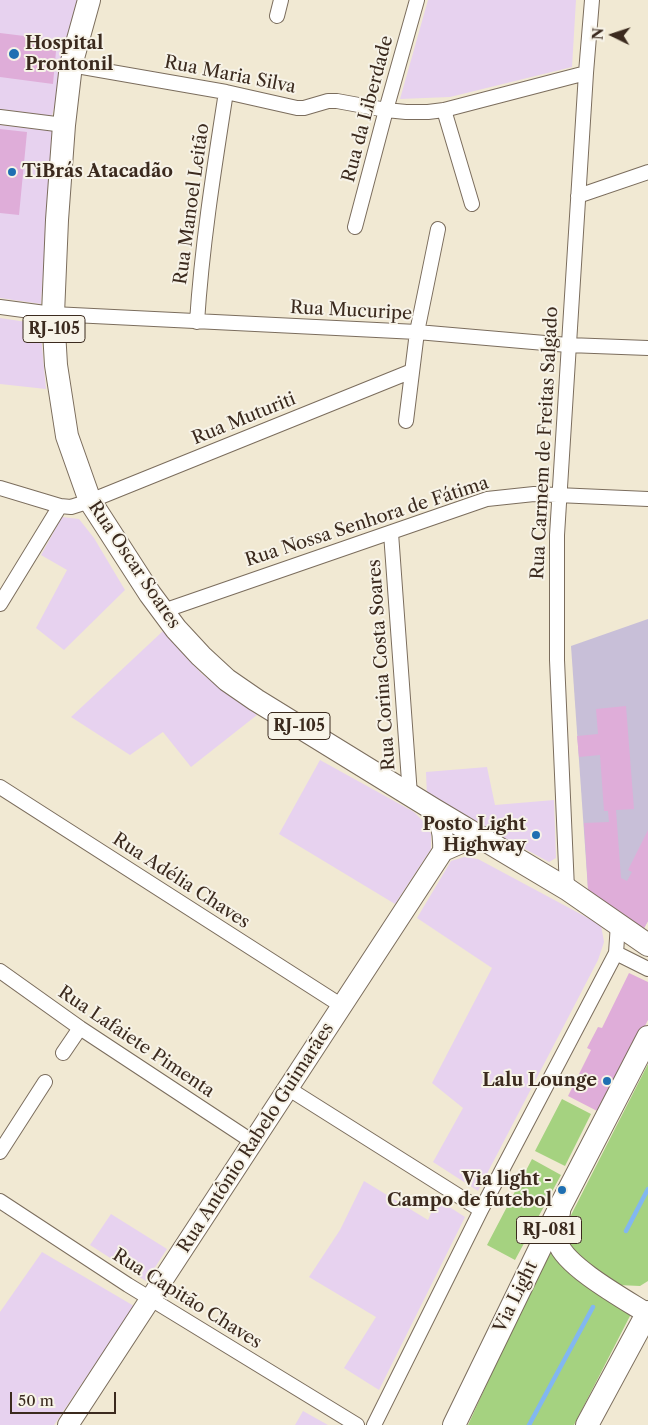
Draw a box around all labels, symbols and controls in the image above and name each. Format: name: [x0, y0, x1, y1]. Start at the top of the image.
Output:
north arrow: [588, 10, 638, 60]
text: N: [589, 27, 607, 41]
place label: Hospital Prontonil: [25, 33, 113, 76]
street label: Rua da Liberdade: [338, 33, 398, 185]
marker: Hospital Prontonil: [7, 47, 21, 61]
street label: Rua Maria Silva: [162, 52, 298, 98]
street label: Rua Manoel Leitão: [170, 122, 214, 286]
place label: TiBrás Atacadão: [22, 161, 173, 183]
marker: TiBrás Atacadão: [6, 166, 18, 178]
street label: Rua Mucuripe: [289, 297, 413, 325]
street label: Rua Carmem de Freitas Salgado: [527, 306, 563, 580]
road number: RJ-105: [23, 316, 85, 342]
street label: Rua Muturiti: [189, 388, 299, 450]
street label: Rua Nossa Senhora de Fátima: [243, 472, 491, 572]
street label: Rua Oscar Soares: [83, 497, 185, 633]
street label: Rua Corina Costa Soares: [364, 559, 400, 771]
road number: RJ-105: [268, 712, 330, 739]
place label: Posto Light Highway: [422, 814, 526, 856]
street label: Rua Adélia Chaves: [108, 829, 254, 933]
marker: Posto Light Highway: [530, 829, 542, 841]
street label: Rua Lafaiete Pimenta: [54, 982, 218, 1102]
street label: Rua Antônio Rabelo Guimarães: [173, 1019, 339, 1257]
place label: Lalu Lounge: [482, 1070, 597, 1092]
marker: Lalu Lounge: [601, 1075, 613, 1087]
place label: Via light - Campo de futebol: [387, 1169, 552, 1212]
marker: Via light - Campo de futebol: [556, 1184, 568, 1196]
road number: RJ-081: [516, 1216, 582, 1244]
street label: Rua Capitão Chaves: [109, 1244, 265, 1354]
street label: Via Light: [489, 1258, 543, 1336]
scale bar: [12, 1382, 119, 1414]
text: 50 m: [18, 1391, 54, 1410]

